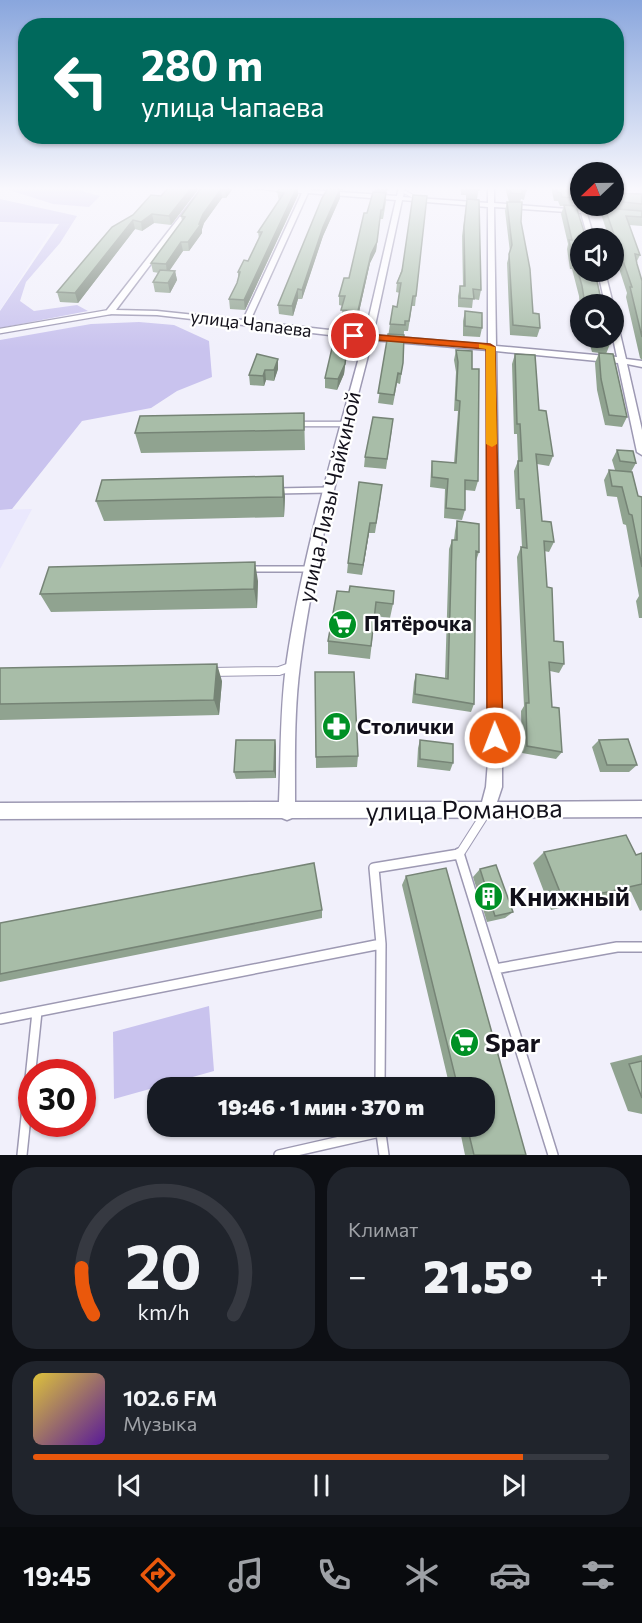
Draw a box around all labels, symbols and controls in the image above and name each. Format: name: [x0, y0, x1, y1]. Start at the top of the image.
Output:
text: 280 m: [141, 38, 263, 90]
icon: left: [42, 42, 120, 120]
text: улица Чапаева: [141, 90, 324, 123]
north arrow: [570, 162, 624, 216]
map controls: [570, 162, 624, 348]
button: sound: [570, 228, 624, 282]
button: search: [570, 294, 624, 348]
street label: улица Чапаева: [189, 305, 313, 341]
pin: [328, 310, 379, 361]
icon: arrive: [337, 319, 370, 352]
street label: улица Лизы Чайкиной: [292, 389, 365, 605]
supermarket icon: Пятёрочка: [327, 608, 359, 640]
place label: Пятёрочка: [364, 610, 472, 635]
position arrow: [463, 706, 527, 770]
pharmacy icon: Столички: [320, 711, 352, 743]
place label: Столички: [357, 713, 454, 738]
street label: улица Романова: [365, 791, 563, 826]
place label: Книжный: [509, 880, 630, 911]
building icon: Книжный: [472, 881, 504, 913]
place label: Spar: [485, 1026, 541, 1057]
supermarket icon: Spar: [448, 1027, 480, 1059]
speed limit sign: 30: [18, 1059, 96, 1137]
text: 19:46 · 1 мин · 370 m: [218, 1093, 424, 1120]
text: Климат: [348, 1217, 418, 1241]
text: 20: [125, 1226, 202, 1302]
text: 21.5°: [423, 1247, 533, 1302]
text: −: [348, 1254, 367, 1295]
text: +: [590, 1254, 609, 1295]
text: km/h: [137, 1298, 190, 1324]
text: 102.6 FM: [123, 1384, 217, 1411]
text: Музыка: [123, 1411, 197, 1435]
icon: previous: [113, 1469, 146, 1502]
icon: pause: [305, 1469, 338, 1502]
icon: next: [497, 1469, 530, 1502]
icon: directions: [137, 1554, 179, 1596]
icon: music: [225, 1554, 267, 1596]
icon: phone: [313, 1554, 355, 1596]
icon: climate: [401, 1554, 443, 1596]
icon: car: [489, 1554, 531, 1596]
icon: filters: [577, 1554, 619, 1596]
text: 19:45: [23, 1559, 91, 1592]

